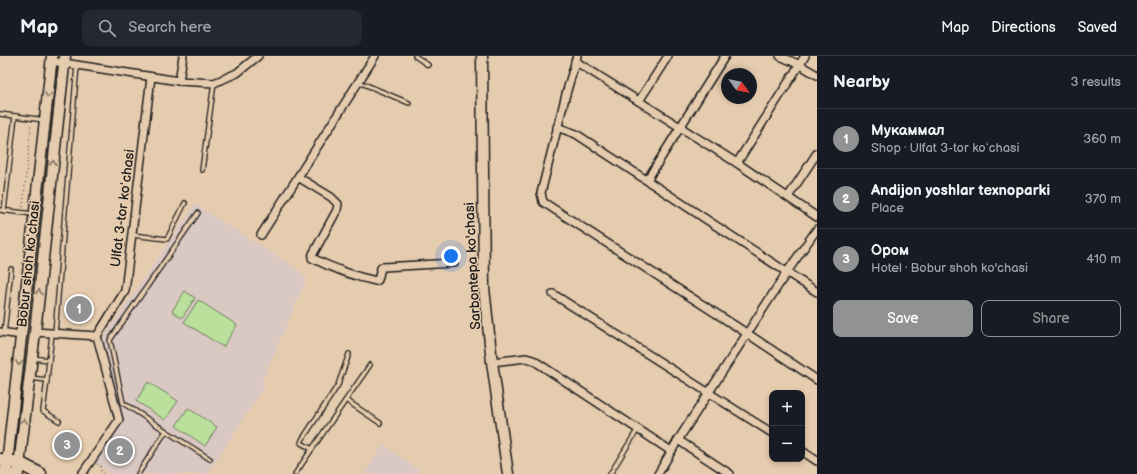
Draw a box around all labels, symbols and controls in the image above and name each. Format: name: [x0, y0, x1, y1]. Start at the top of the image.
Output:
search box: [82, 10, 362, 46]
text: Map: [20, 16, 58, 39]
icon: search: [96, 17, 118, 39]
text: Search here: [128, 18, 211, 37]
text: Map: [941, 19, 969, 36]
text: Directions: [991, 19, 1056, 36]
text: Saved: [1078, 19, 1117, 36]
north arrow: [721, 68, 757, 104]
text: Nearby: [833, 72, 890, 92]
text: 3 results: [1070, 74, 1121, 90]
one-way arrow: [44, 92, 53, 98]
text: Мукаммал: [871, 121, 945, 140]
text: 1: [843, 131, 849, 147]
text: 360 m: [1083, 131, 1121, 147]
text: Shop · Ulfat 3-tor koʻchasi: [871, 140, 1020, 156]
street label: Ulfat 3-tor koʻchasi: [107, 148, 138, 268]
one-way arrow: [49, 160, 58, 166]
text: Andijon yoshlar texnoparki: [871, 181, 1050, 200]
text: 2: [842, 191, 850, 207]
text: 370 m: [1085, 191, 1121, 207]
street label: Bobur shoh koʻchasi: [13, 200, 44, 328]
text: Place: [871, 200, 904, 216]
street label: Sarbontepa ko'chasi: [461, 202, 484, 330]
text: Ором: [871, 241, 909, 260]
your location: [441, 246, 461, 266]
text: 3: [842, 251, 850, 267]
text: 410 m: [1086, 251, 1121, 267]
text: Hotel · Bobur shoh ko'chasi: [871, 260, 1028, 276]
one-way arrow: [34, 289, 43, 295]
pin: 1: [66, 294, 92, 324]
button: Save: [833, 300, 973, 337]
button: Share: [981, 300, 1121, 337]
one-way arrow: [14, 360, 23, 366]
map controls: [769, 390, 805, 462]
button: +: [769, 390, 805, 426]
one-way arrow: [19, 418, 28, 424]
button: −: [769, 426, 805, 462]
pin: 3: [54, 430, 80, 460]
pin: 2: [107, 436, 133, 466]

